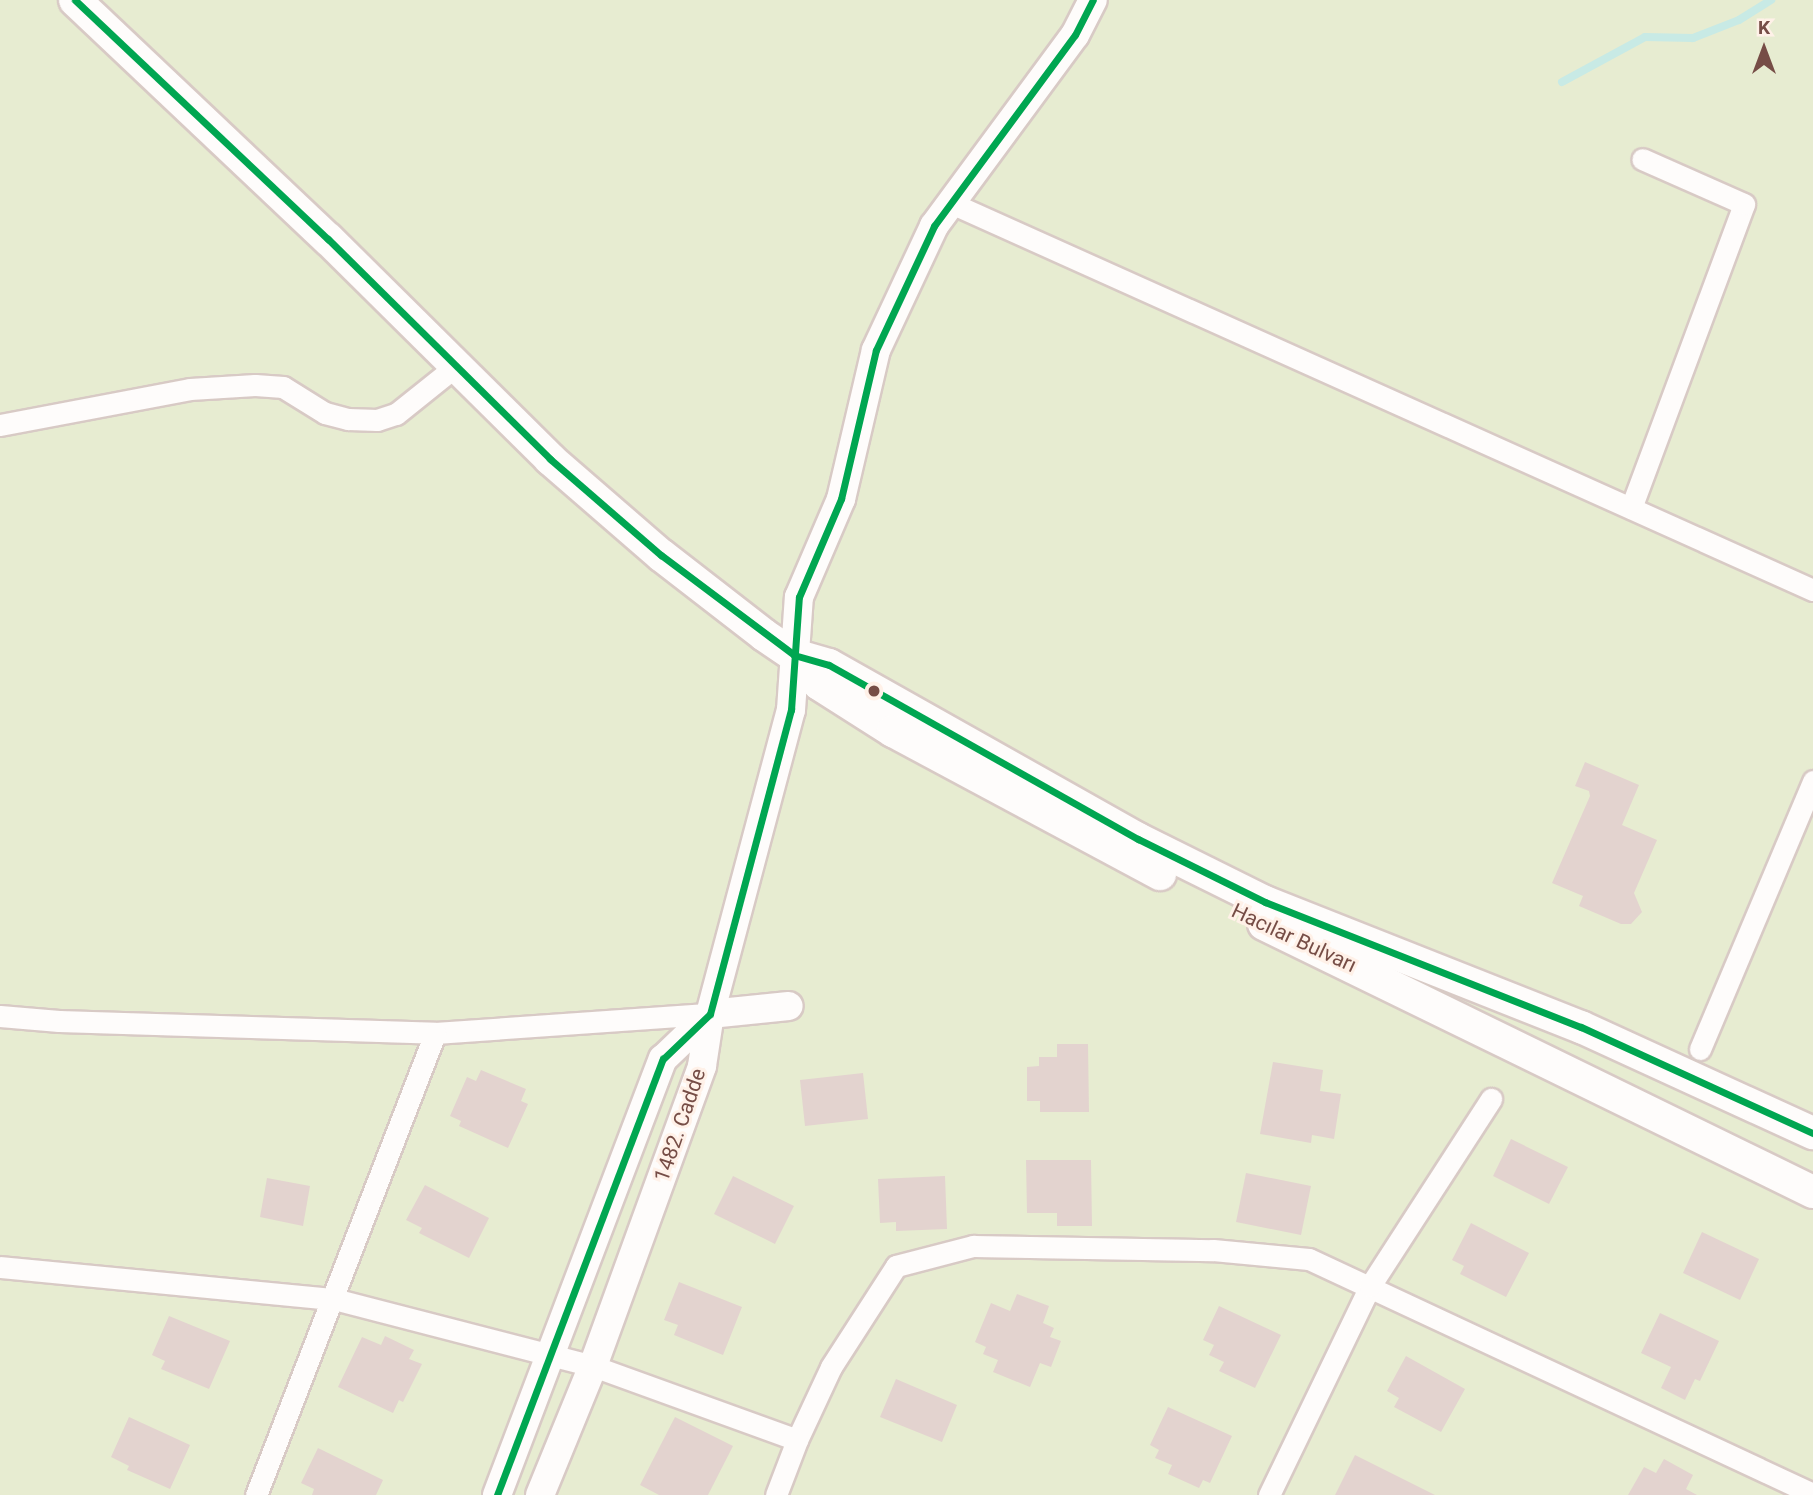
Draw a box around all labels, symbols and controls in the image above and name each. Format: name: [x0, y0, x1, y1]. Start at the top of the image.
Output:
north arrow: [1729, 14, 1799, 84]
text: K: [1758, 16, 1770, 39]
unlabelled marker: [867, 684, 881, 698]
street label: Hacılar Bulvarı: [1228, 898, 1360, 978]
street label: 1482. Cadde: [649, 1065, 711, 1185]

